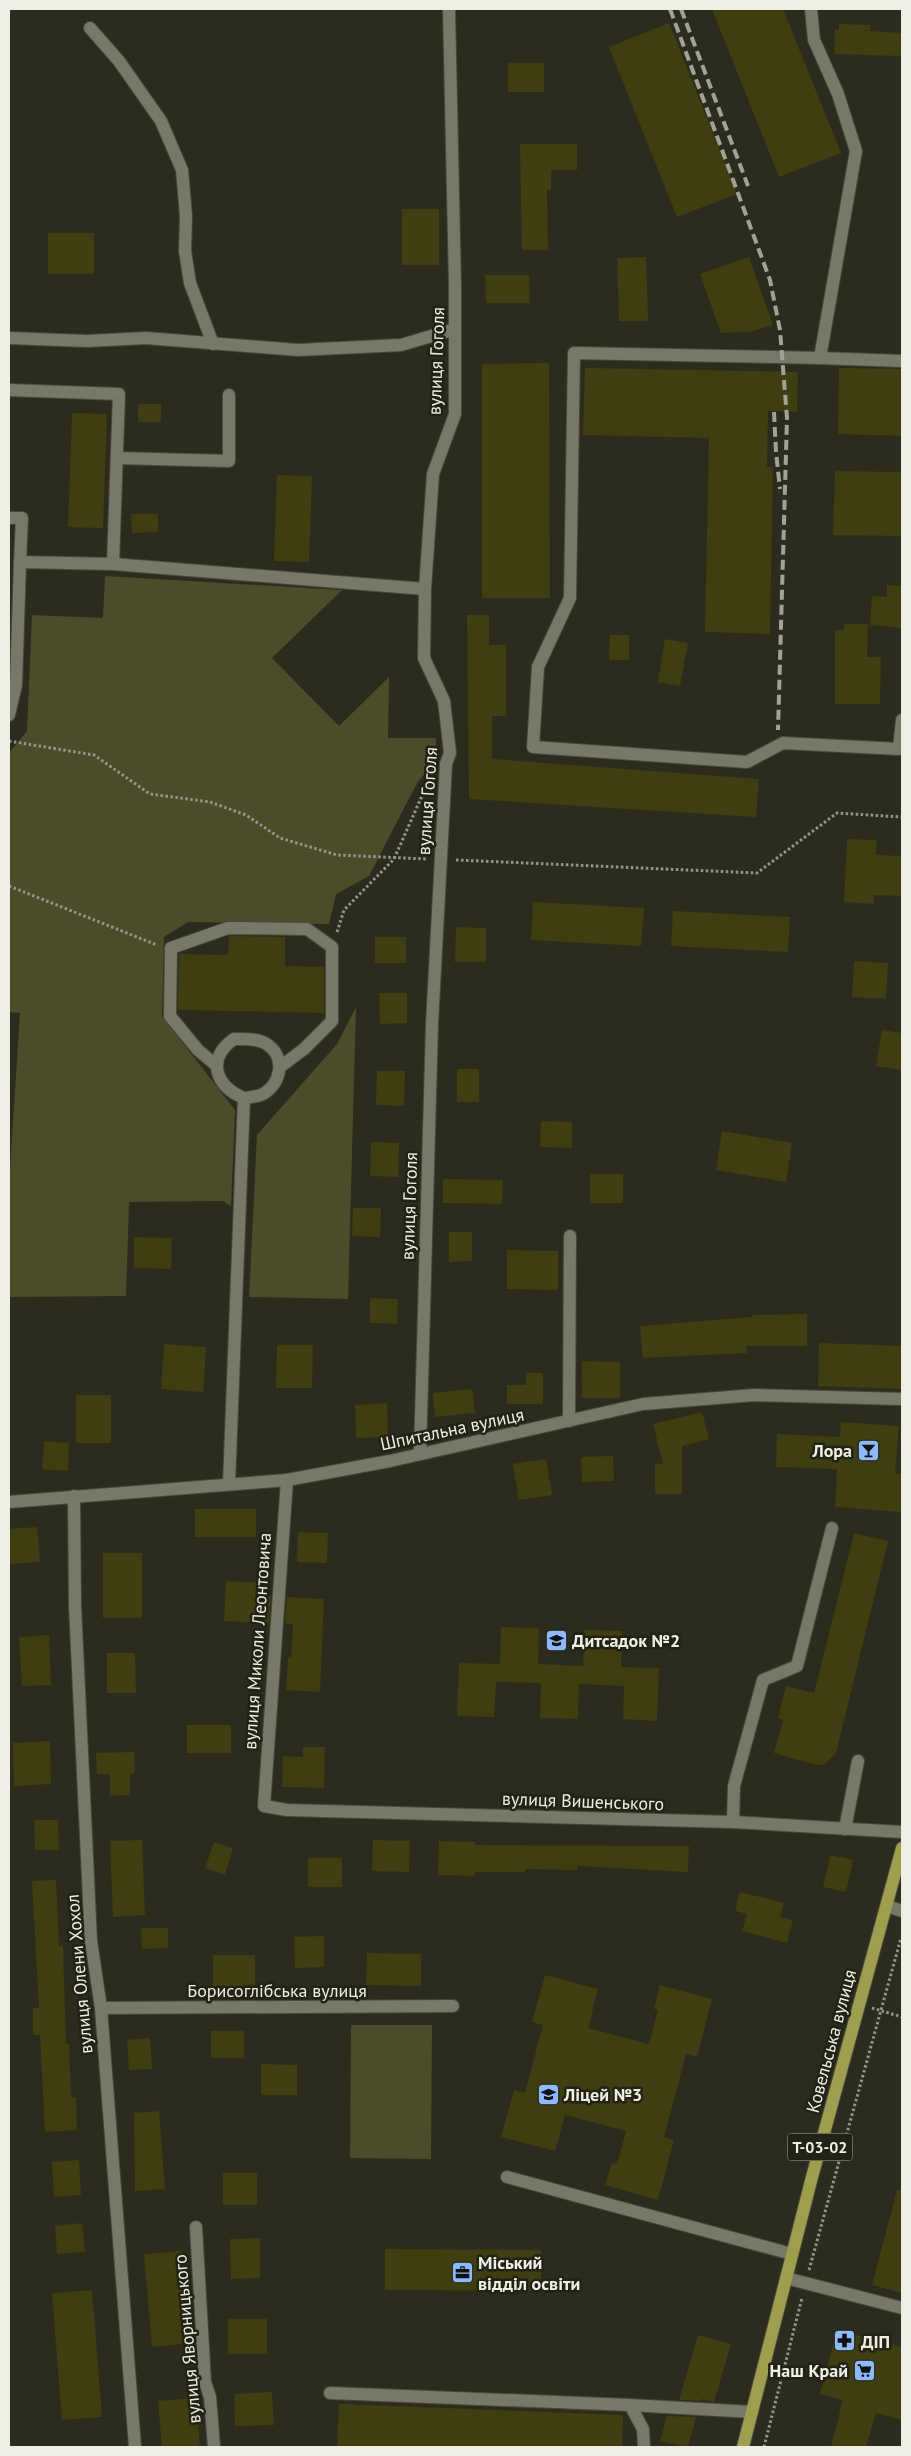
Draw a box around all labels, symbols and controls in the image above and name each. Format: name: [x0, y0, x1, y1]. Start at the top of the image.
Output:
street label: вулиця Гоголя: [423, 306, 449, 416]
street label: вулиця Гоголя: [412, 746, 442, 856]
street label: вулиця Гоголя: [396, 1151, 422, 1261]
street label: Шпитальна вулиця: [378, 1403, 526, 1455]
bar icon: Лора: [856, 1438, 880, 1462]
place label: Лора: [811, 1439, 852, 1462]
street label: вулиця Миколи Леонтовича: [238, 1532, 276, 1750]
school or university icon: Дитсадок №2: [544, 1628, 568, 1652]
place label: Дитсадок №2: [572, 1629, 680, 1652]
street label: вулиця Вишенського: [502, 1787, 664, 1815]
street label: вулиця Олени Хохол: [61, 1893, 97, 2055]
street label: Ковельська вулиця: [801, 1967, 861, 2115]
street label: Борисоглібська вулиця: [187, 1979, 367, 2002]
school or university icon: Ліцей №3: [536, 2082, 560, 2106]
place label: Ліцей №3: [563, 2083, 642, 2106]
road number: Т-03-02: [788, 2134, 852, 2160]
place label: Міський відділ освіти: [478, 2251, 580, 2295]
street label: вулиця Яворницького: [168, 2253, 206, 2425]
office icon: Міський відділ освіти: [450, 2260, 474, 2284]
pharmacy icon: ДІП: [833, 2329, 857, 2353]
place label: ДІП: [861, 2330, 890, 2353]
supermarket icon: Наш Край: [852, 2358, 876, 2382]
place label: Наш Край: [770, 2359, 848, 2382]

